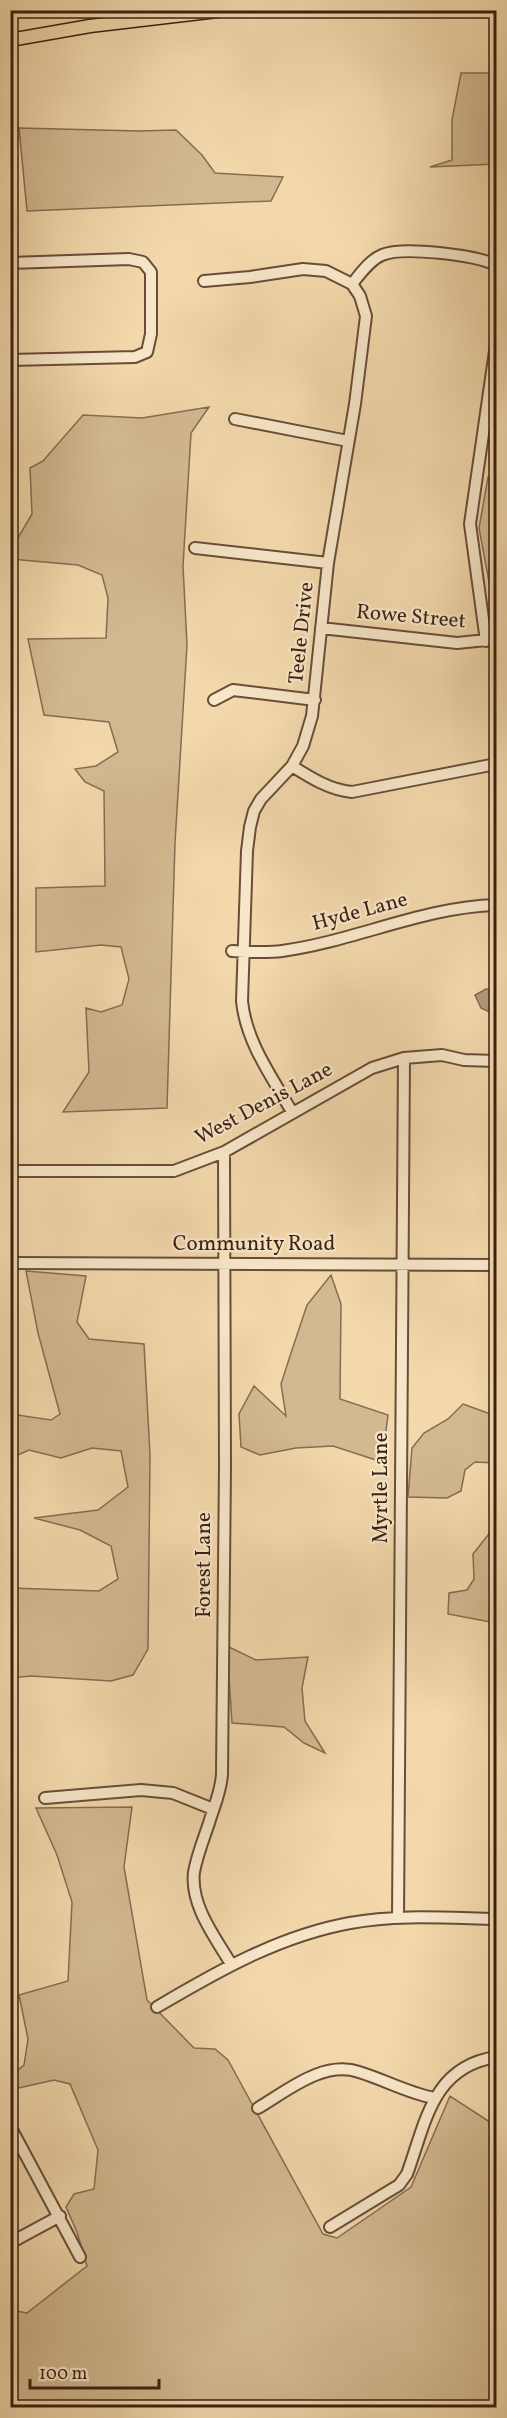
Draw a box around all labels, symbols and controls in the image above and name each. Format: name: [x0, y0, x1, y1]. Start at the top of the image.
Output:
street label: Teele Drive: [282, 581, 322, 685]
street label: Rowe Street: [355, 598, 467, 636]
street label: Hyde Lane: [309, 885, 411, 939]
street label: West Denis Lane: [190, 1056, 338, 1152]
street label: Community Road: [173, 1230, 335, 1259]
street label: Myrtle Lane: [367, 1432, 396, 1544]
street label: Forest Lane: [190, 1512, 219, 1618]
scale bar: [30, 2352, 159, 2390]
text: 100 m: [39, 2362, 88, 2387]

